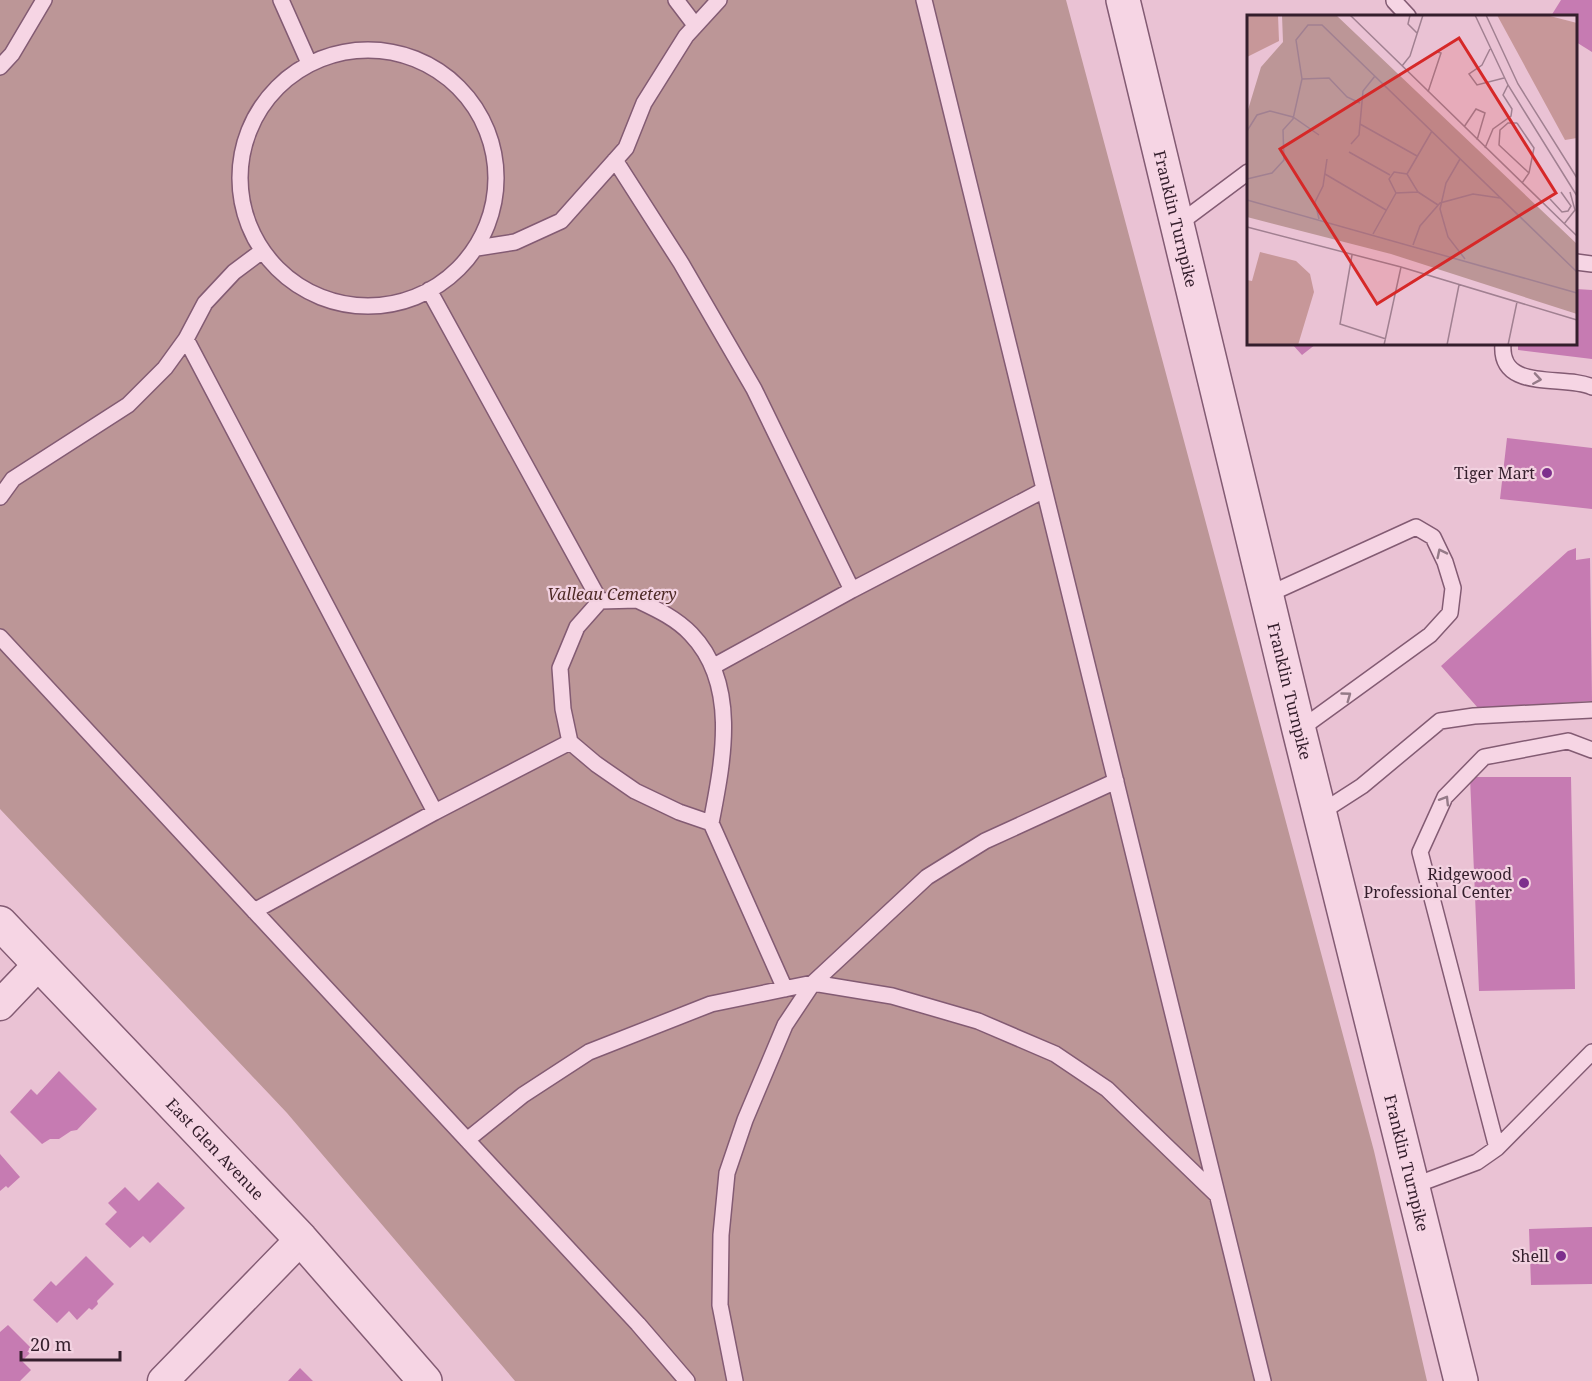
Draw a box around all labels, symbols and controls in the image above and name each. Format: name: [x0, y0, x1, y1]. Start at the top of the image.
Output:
inset map: [1247, 15, 1577, 345]
street label: Franklin Turnpike: [1149, 148, 1203, 290]
one-way arrow: [1532, 372, 1542, 384]
place label: Tiger Mart: [1454, 462, 1535, 484]
marker: Tiger Mart: [1540, 466, 1554, 480]
one-way arrow: [1436, 549, 1448, 560]
park label: Valleau Cemetery: [547, 583, 677, 605]
street label: Franklin Turnpike: [1262, 620, 1317, 762]
one-way arrow: [1340, 692, 1351, 703]
one-way arrow: [1438, 795, 1449, 806]
place label: Ridgewood Professional Center: [1363, 863, 1512, 903]
marker: Ridgewood Professional Center: [1517, 876, 1531, 890]
street label: Franklin Turnpike: [1379, 1092, 1434, 1234]
street label: East Glen Avenue: [161, 1093, 269, 1205]
place label: Shell: [1512, 1245, 1549, 1267]
marker: Shell: [1554, 1249, 1568, 1263]
scale bar: [21, 1324, 120, 1362]
text: 20 m: [30, 1332, 72, 1356]

